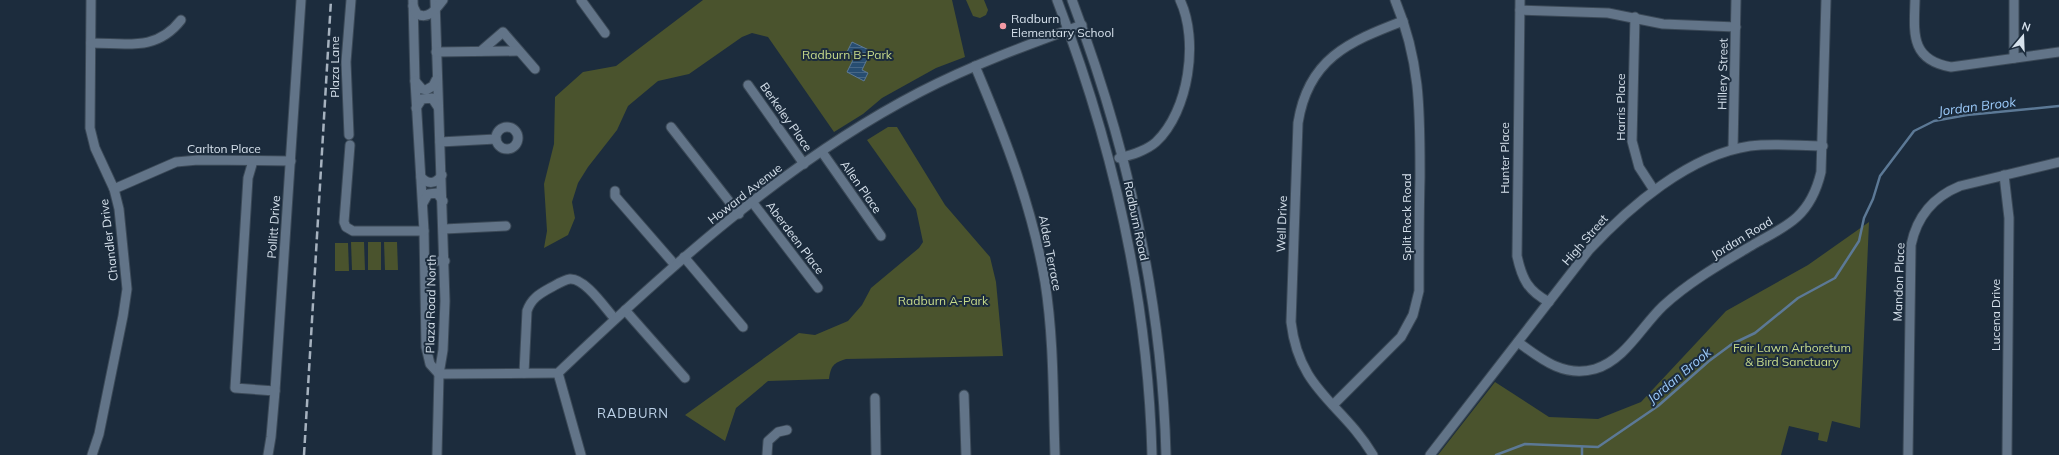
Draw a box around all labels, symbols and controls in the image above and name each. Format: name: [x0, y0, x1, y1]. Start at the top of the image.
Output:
place label: Radburn Elementary School: [1011, 11, 1114, 40]
north arrow: [2003, 16, 2043, 56]
text: N: [2020, 19, 2032, 35]
marker: Radburn Elementary School: [998, 21, 1008, 31]
street label: Plaza Lane: [327, 36, 342, 98]
street label: Hillery Street: [1714, 38, 1731, 110]
park label: Radburn B-Park: [802, 47, 893, 62]
street label: Harris Place: [1613, 73, 1628, 141]
street label: Berkeley Place: [757, 79, 816, 154]
water label: Jordan Brook: [1936, 93, 2017, 119]
street label: Hunter Place: [1497, 122, 1512, 194]
street label: Carlton Place: [187, 141, 261, 156]
street label: Allen Place: [838, 157, 885, 216]
street label: Howard Avenue: [705, 160, 785, 227]
street label: Split Rock Road: [1399, 173, 1414, 261]
street label: Radburn Road: [1121, 180, 1152, 262]
street label: Pollitt Drive: [264, 195, 283, 259]
street label: Well Drive: [1273, 195, 1290, 253]
street label: Chandler Drive: [96, 198, 121, 282]
street label: Aberdeen Place: [763, 198, 828, 277]
street label: High Street: [1558, 211, 1611, 268]
street label: Jordan Road: [1708, 213, 1775, 262]
street label: Alden Terrace: [1036, 214, 1065, 292]
street label: Mandon Place: [1890, 242, 1907, 322]
street label: Plaza Road North: [422, 255, 439, 353]
street label: Lucena Drive: [1988, 279, 2003, 351]
park label: Radburn A-Park: [898, 293, 989, 308]
park label: Fair Lawn Arboretum & Bird Sanctuary: [1733, 340, 1851, 369]
water label: Jordan Brook: [1643, 344, 1714, 407]
district label: RADBURN: [597, 405, 669, 421]

